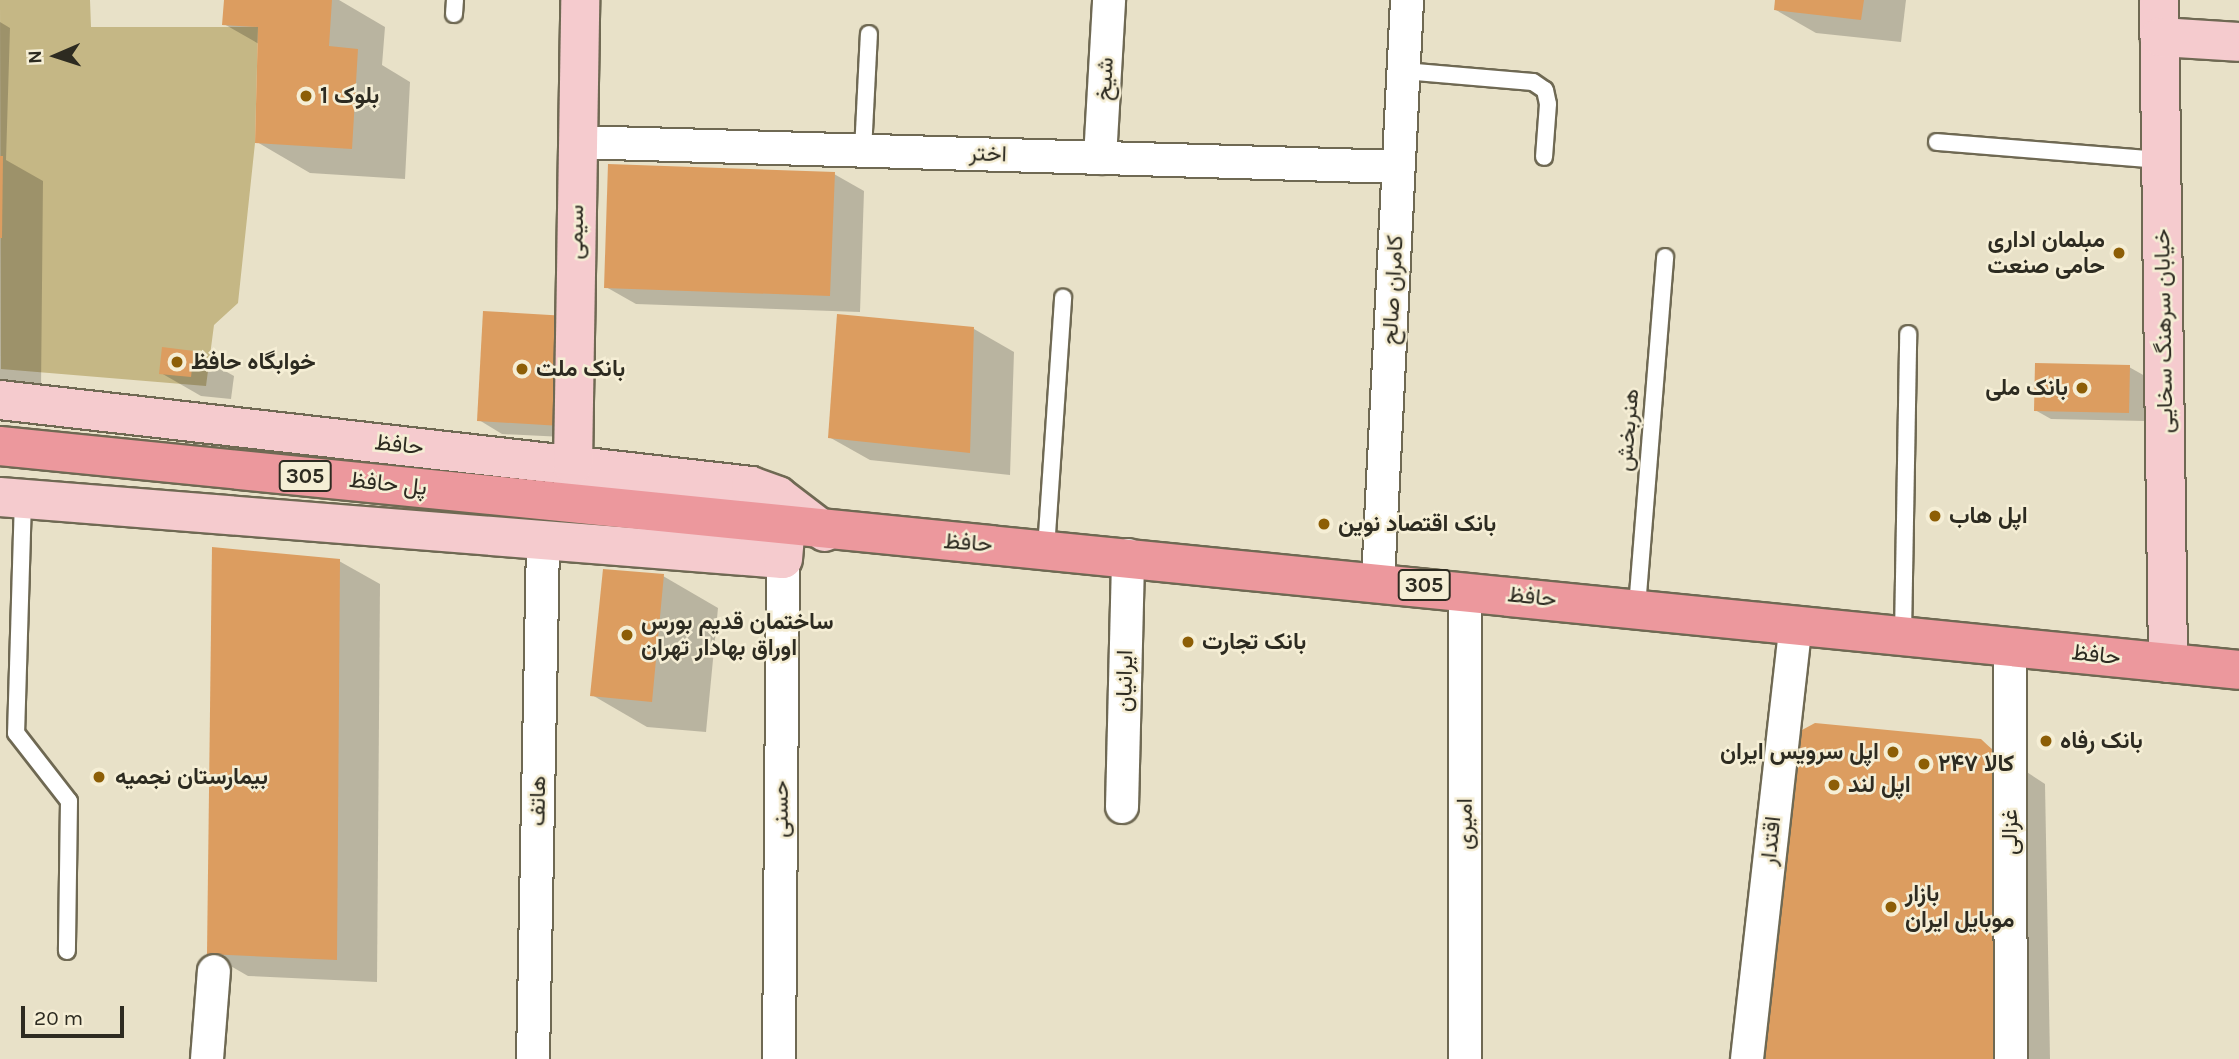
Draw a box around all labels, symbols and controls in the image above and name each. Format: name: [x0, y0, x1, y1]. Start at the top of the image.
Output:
north arrow: [21, 21, 91, 91]
text: N: [24, 50, 46, 64]
street label: شیخ: [1090, 57, 1120, 101]
place label: بلوک 1: [320, 82, 379, 110]
marker: بلوک 1: [298, 88, 314, 104]
street label: اختر: [969, 140, 1007, 168]
street label: سیمی: [562, 204, 590, 260]
place label: مبلمان اداری حامی صنعت: [1987, 226, 2105, 280]
street label: خیابان سرهنگ سخایی: [2148, 228, 2180, 434]
street label: کامران صالح: [1376, 234, 1410, 346]
marker: مبلمان اداری حامی صنعت: [2111, 245, 2127, 261]
place label: خوابگاه حافظ: [191, 348, 316, 376]
marker: خوابگاه حافظ: [169, 354, 185, 370]
place label: بانک ملت: [536, 355, 625, 383]
marker: بانک ملت: [514, 361, 530, 377]
place label: بانک ملی: [1985, 374, 2068, 402]
marker: بانک ملی: [2074, 380, 2090, 396]
street label: هنربخش: [1611, 387, 1645, 473]
street label: حافظ: [373, 429, 425, 461]
road number: 305: [277, 458, 333, 494]
street label: پل حافظ: [348, 466, 428, 502]
place label: اپل هاب: [1949, 502, 2028, 530]
marker: اپل هاب: [1927, 508, 1943, 524]
place label: بانک اقتصاد نوین: [1338, 510, 1496, 538]
marker: بانک اقتصاد نوین: [1316, 516, 1332, 532]
street label: حافظ: [942, 528, 994, 558]
road number: 305: [1396, 568, 1452, 602]
street label: حافظ: [1506, 581, 1558, 613]
place label: ساختمان قدیم بورس اوراق بهادار تهران: [641, 608, 834, 662]
marker: ساختمان قدیم بورس اوراق بهادار تهران: [619, 627, 635, 643]
place label: بانک تجارت: [1202, 628, 1306, 656]
marker: بانک تجارت: [1180, 634, 1196, 650]
street label: حافظ: [2070, 639, 2122, 671]
street label: ایرانیان: [1111, 650, 1139, 712]
place label: بانک رفاه: [2060, 727, 2143, 755]
marker: بانک رفاه: [2038, 733, 2054, 749]
place label: اپل سرویس ایران: [1720, 738, 1879, 766]
marker: اپل سرویس ایران: [1885, 744, 1901, 760]
place label: کالا ۲۴۷: [1938, 750, 2014, 778]
marker: کالا ۲۴۷: [1916, 756, 1932, 772]
place label: بیمارستان نجمیه: [115, 763, 268, 791]
marker: بیمارستان نجمیه: [89, 767, 109, 787]
place label: اپل لند: [1848, 771, 1911, 799]
street label: هاتف: [524, 776, 552, 826]
marker: اپل لند: [1826, 777, 1842, 793]
street label: حسنی: [767, 780, 795, 838]
street label: امیری: [1451, 798, 1479, 850]
street label: غزالی: [1996, 809, 2024, 855]
street label: اقتدار: [1755, 815, 1787, 867]
place label: بازار موبایل ایران: [1905, 880, 2014, 934]
marker: بازار موبایل ایران: [1883, 899, 1899, 915]
scale bar: [24, 992, 128, 1036]
text: 20 m: [34, 1006, 83, 1030]

